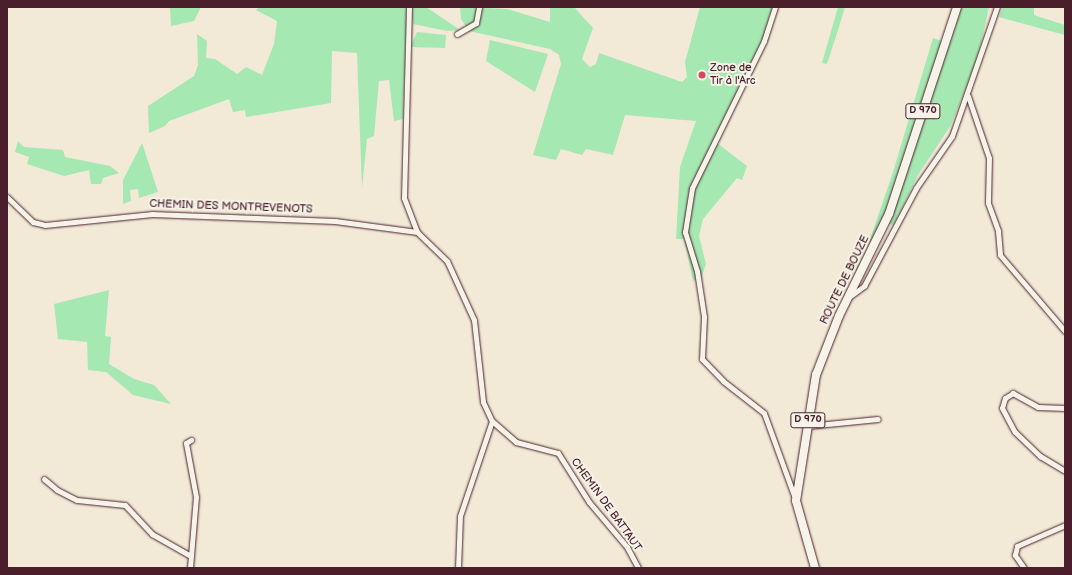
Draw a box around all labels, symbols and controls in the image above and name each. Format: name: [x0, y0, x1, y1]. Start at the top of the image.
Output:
place label: Zone de Tir à l'Arc: [710, 62, 755, 88]
marker: Zone de Tir à l'Arc: [697, 70, 707, 80]
road number: D 970: [905, 103, 941, 119]
street label: CHEMIN DES MONTREVENOTS: [149, 198, 313, 216]
street label: ROUTE DE BOUZE: [818, 233, 872, 327]
road number: D 970: [790, 412, 826, 428]
street label: CHEMIN DE BATTAUT: [568, 456, 644, 554]

